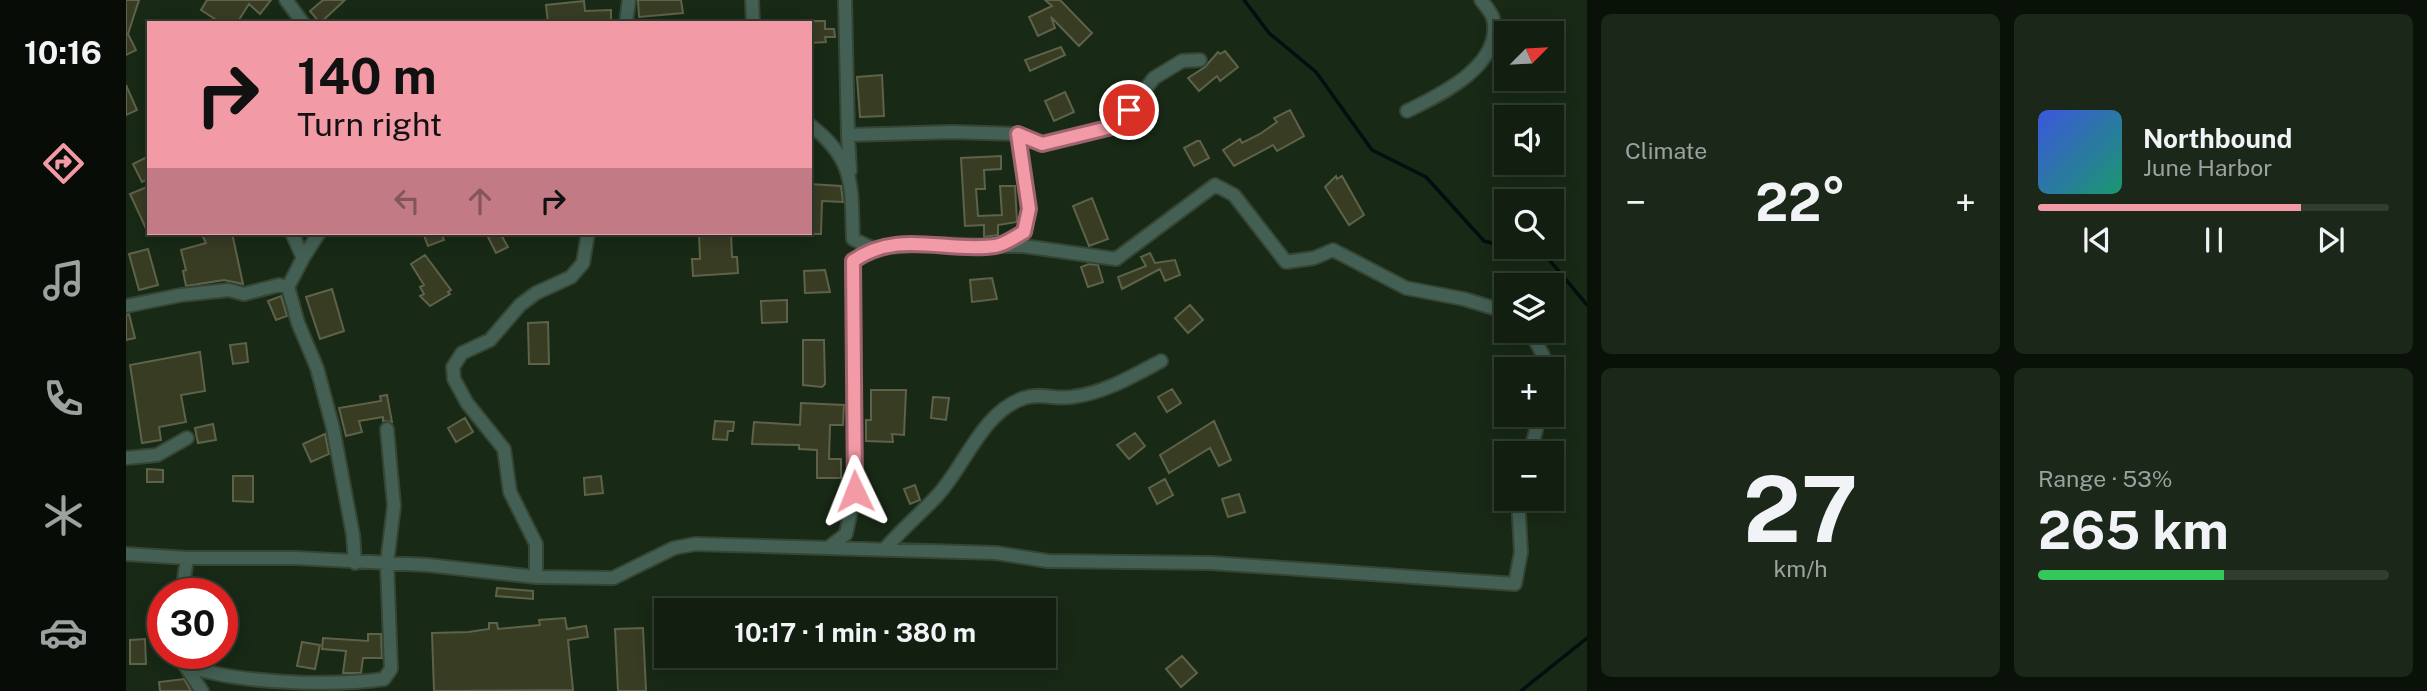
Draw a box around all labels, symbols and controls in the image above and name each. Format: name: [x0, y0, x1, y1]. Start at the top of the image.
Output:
north arrow: [1494, 21, 1564, 91]
map controls: [1494, 21, 1564, 511]
text: 10:16: [24, 34, 102, 71]
text: 140 m: [297, 47, 437, 105]
icon: right: [182, 49, 273, 140]
pin: [1099, 80, 1159, 140]
icon: arrive: [1110, 91, 1148, 129]
button: sound: [1494, 105, 1564, 175]
text: Turn right: [297, 106, 442, 143]
text: Northbound: [2143, 123, 2292, 154]
text: Climate: [1625, 137, 1707, 164]
icon: directions: [39, 139, 88, 188]
text: June Harbor: [2143, 154, 2272, 181]
text: 22°: [1755, 172, 1846, 233]
text: −: [1625, 180, 1646, 225]
text: +: [1955, 180, 1976, 225]
icon: left: [388, 182, 426, 220]
icon: ahead: [461, 182, 499, 220]
icon: right: [534, 182, 572, 220]
button: search: [1494, 189, 1564, 259]
icon: previous: [2078, 221, 2116, 259]
icon: pause: [2195, 221, 2233, 259]
icon: next: [2312, 221, 2350, 259]
icon: music: [39, 256, 88, 305]
button: layers: [1494, 273, 1564, 343]
button: +: [1494, 357, 1564, 427]
icon: phone: [39, 374, 88, 423]
button: −: [1494, 441, 1564, 511]
position arrow: [818, 454, 892, 528]
text: 27: [1743, 456, 1858, 562]
text: Range · 53%: [2038, 465, 2172, 492]
icon: climate: [39, 491, 88, 540]
text: 265 km: [2038, 500, 2229, 561]
text: km/h: [1773, 555, 1828, 582]
speed limit sign: 30: [147, 578, 238, 669]
icon: car: [39, 608, 88, 657]
text: 10:17 · 1 min · 380 m: [734, 617, 976, 648]

